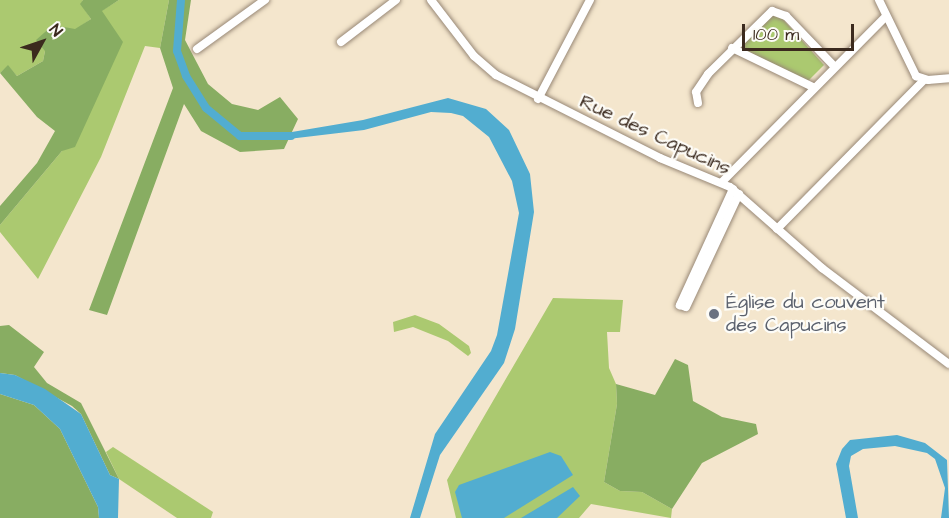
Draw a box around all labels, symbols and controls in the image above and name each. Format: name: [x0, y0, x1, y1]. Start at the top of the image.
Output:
north arrow: [12, 12, 72, 72]
scale bar: [745, 12, 858, 50]
text: N: [44, 20, 67, 41]
text: 100 m: [753, 22, 799, 47]
street label: Rue des Capucins: [576, 90, 734, 180]
place label: Église du couvent des Capucins: [726, 290, 885, 337]
marker: Église du couvent des Capucins: [707, 307, 721, 321]

